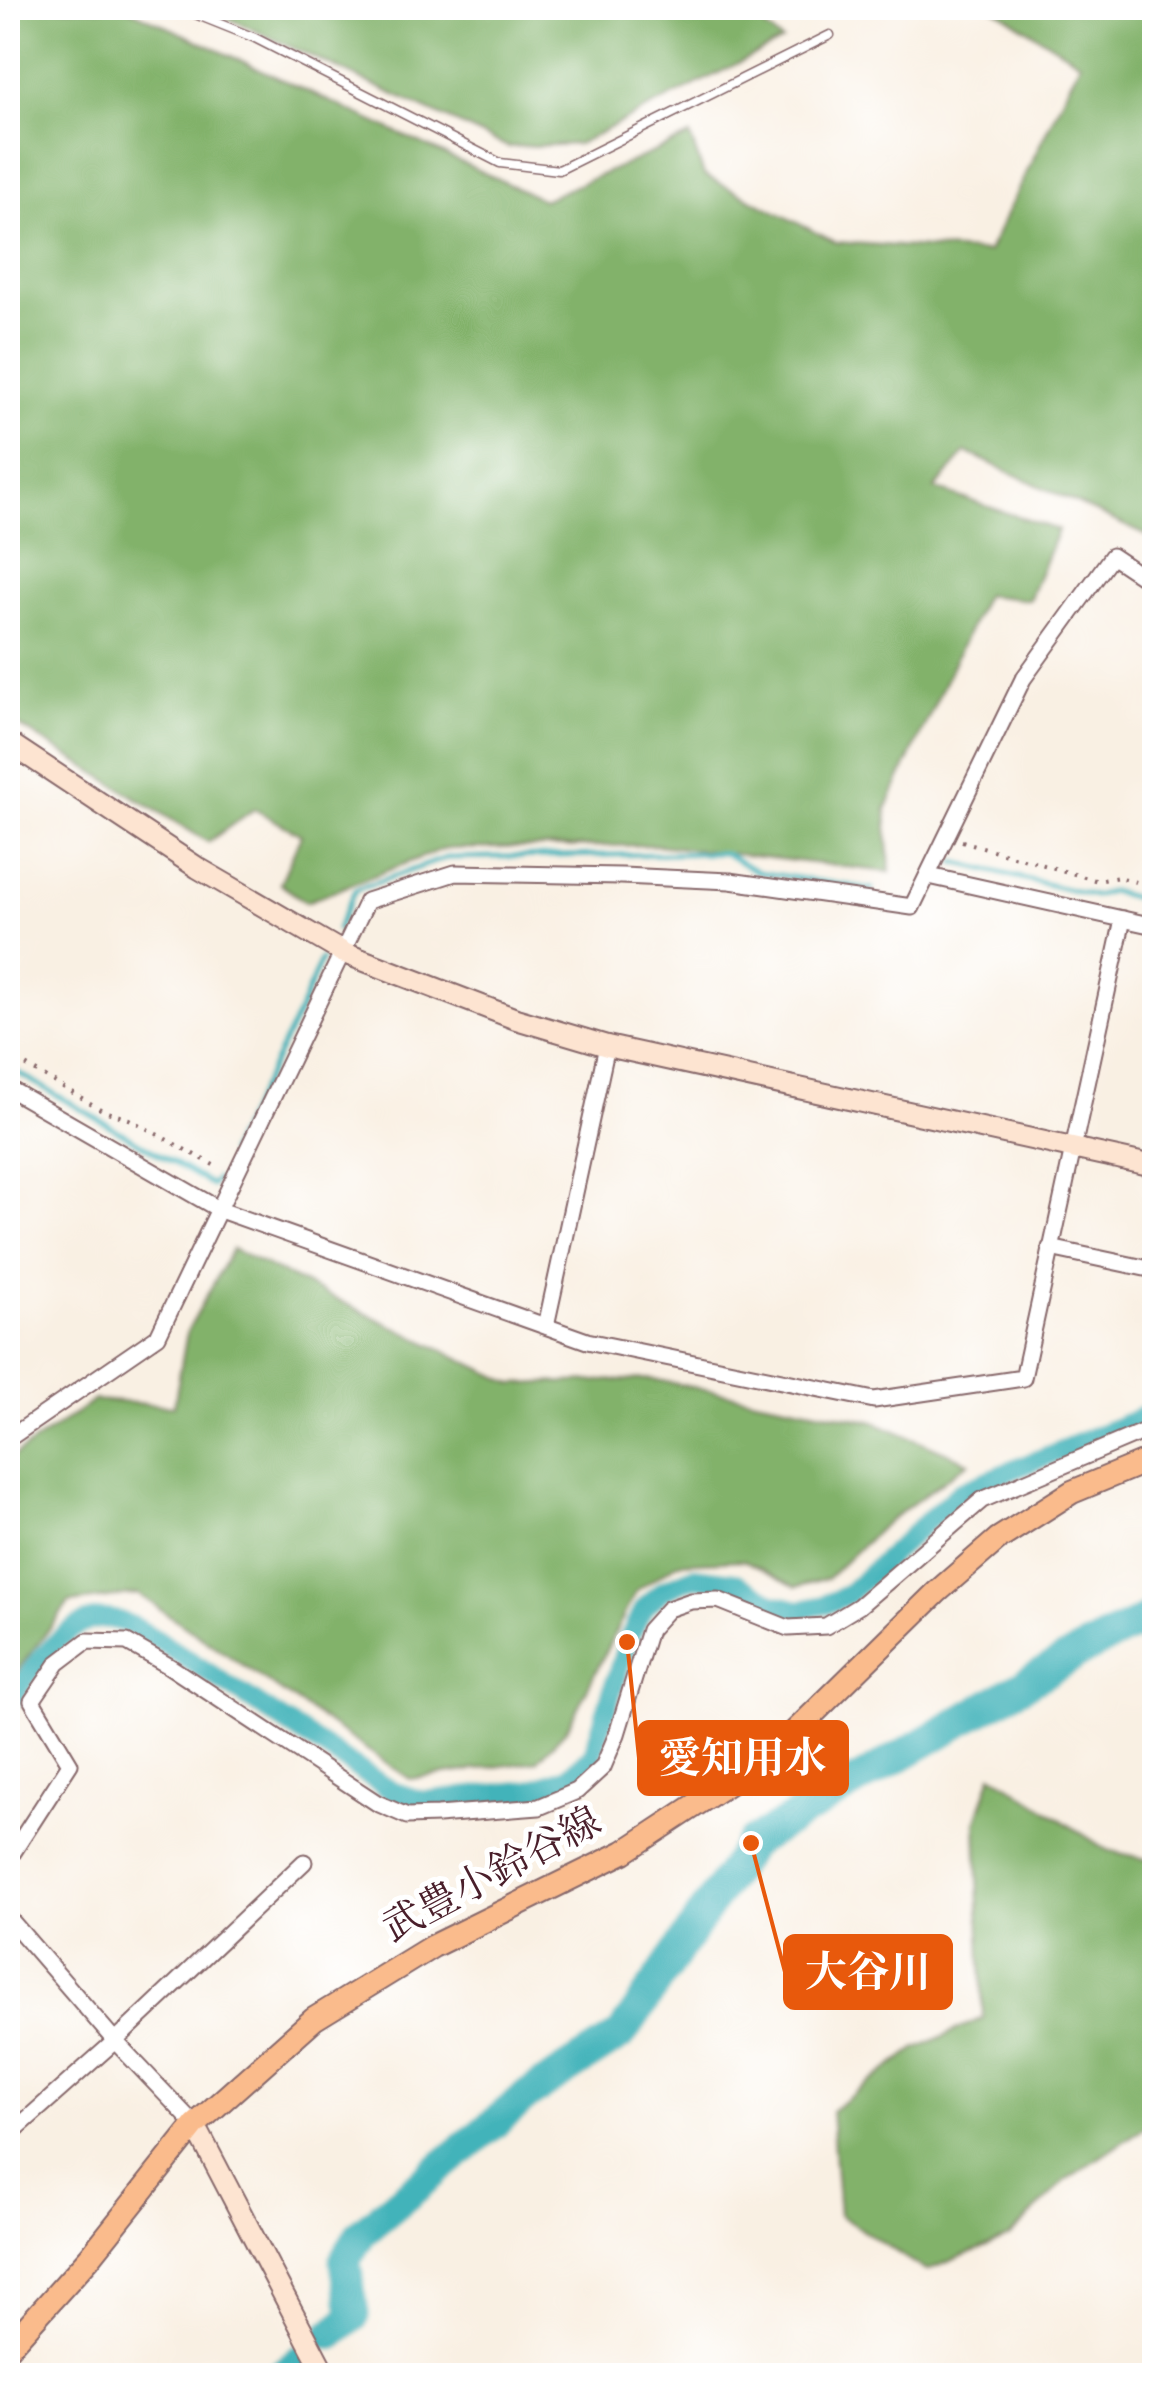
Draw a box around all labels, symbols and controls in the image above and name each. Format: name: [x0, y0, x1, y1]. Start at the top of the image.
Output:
callout: 愛知用水: [639, 1722, 847, 1794]
text: 愛知用水: [659, 1736, 827, 1782]
street label: 武豊小鈴谷線: [376, 1799, 608, 1951]
callout: 大谷川: [785, 1936, 951, 2008]
text: 大谷川: [805, 1950, 931, 1996]

